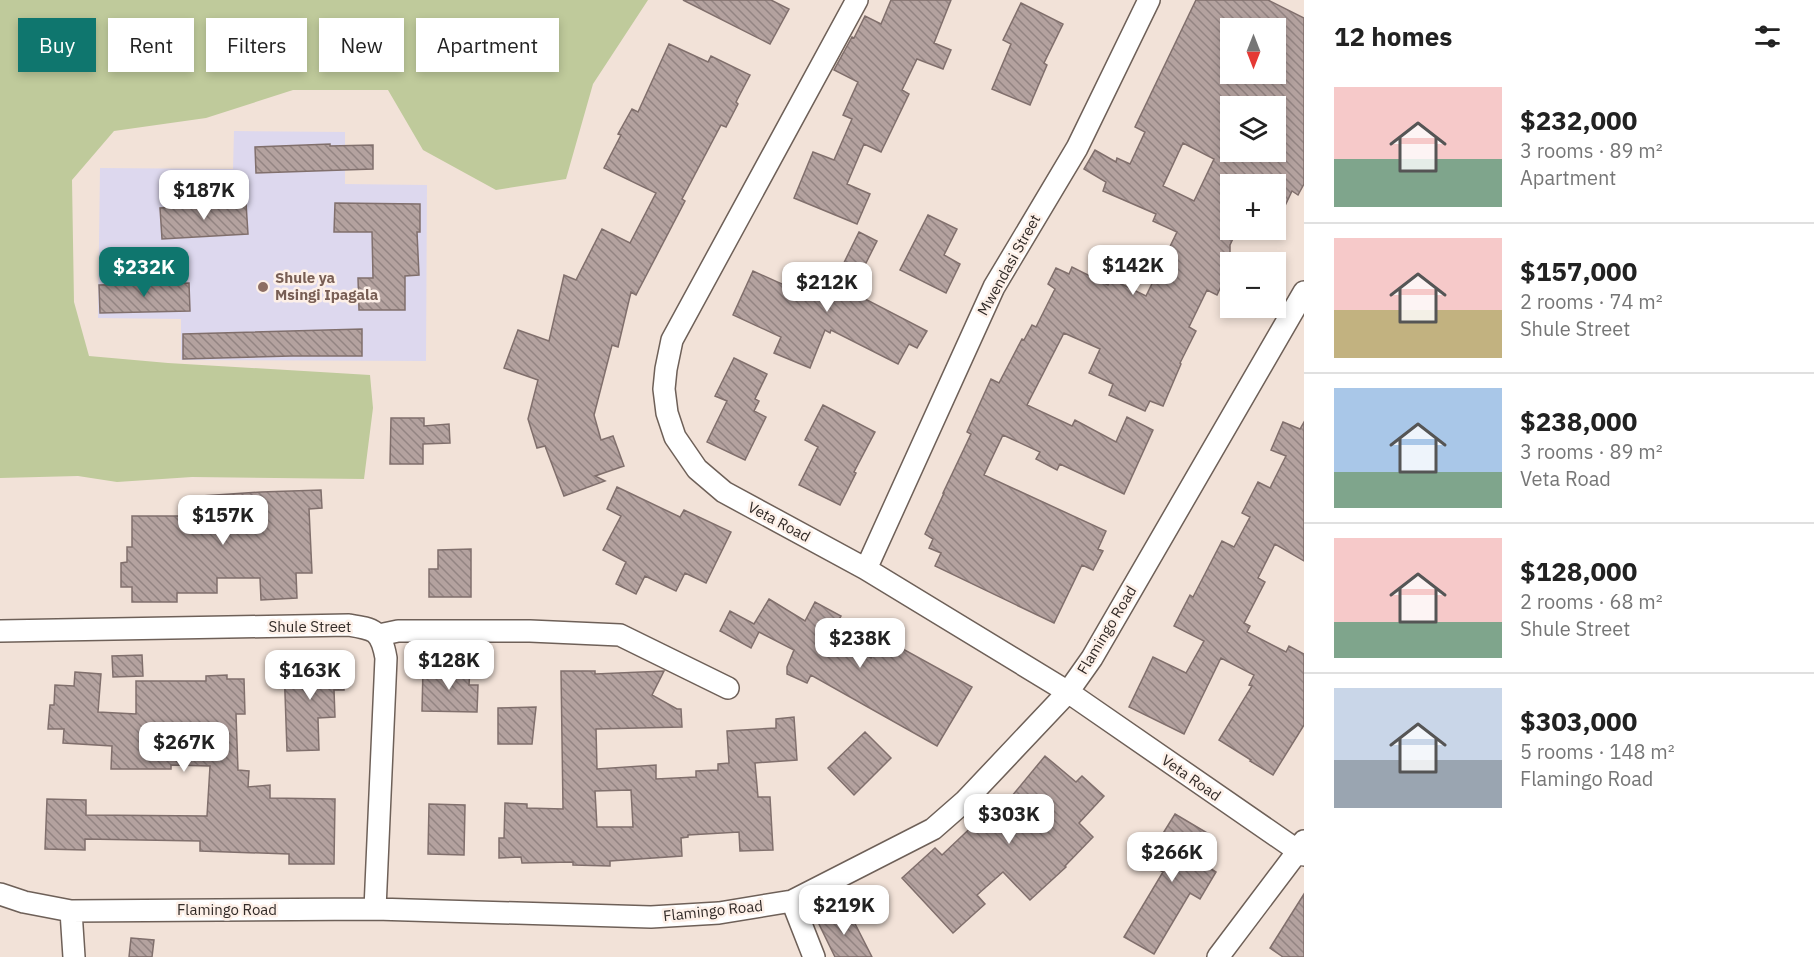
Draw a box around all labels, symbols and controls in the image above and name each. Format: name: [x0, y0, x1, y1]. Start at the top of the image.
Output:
chip: Buy: [18, 18, 96, 72]
chip: Rent: [108, 18, 194, 72]
chip: Filters: [206, 18, 307, 72]
chip: New: [319, 18, 404, 72]
chip: Apartment: [416, 18, 559, 72]
north arrow: [1220, 18, 1286, 84]
map controls: [1220, 18, 1286, 318]
text: 12 homes: [1334, 19, 1452, 53]
icon: filters: [1751, 20, 1784, 53]
button: layers: [1220, 96, 1286, 162]
text: $232,000: [1520, 103, 1637, 137]
icon: home: [1382, 111, 1454, 183]
text: 3 rooms · 89 m²: [1520, 137, 1663, 164]
text: Apartment: [1520, 164, 1616, 191]
pin: $187K: [162, 170, 246, 221]
button: +: [1220, 174, 1286, 240]
text: $187K: [173, 176, 235, 203]
street label: Mwendasi Street: [973, 211, 1044, 319]
pin: $142K: [1091, 245, 1175, 296]
pin: $232K: [102, 247, 186, 298]
text: $142K: [1102, 251, 1164, 278]
button: −: [1220, 252, 1286, 318]
text: $232K: [113, 253, 175, 280]
text: $157,000: [1520, 254, 1637, 288]
pin: $212K: [785, 262, 869, 313]
icon: home: [1382, 262, 1454, 334]
place label: Shule ya Msingi Ipagala: [275, 268, 379, 304]
text: $212K: [796, 268, 858, 295]
marker: Shule ya Msingi Ipagala: [256, 280, 270, 294]
text: 2 rooms · 74 m²: [1520, 288, 1663, 315]
text: Shule Street: [1520, 315, 1630, 342]
text: $238,000: [1520, 404, 1637, 438]
icon: home: [1382, 412, 1454, 484]
text: 3 rooms · 89 m²: [1520, 438, 1663, 465]
text: Veta Road: [1520, 465, 1611, 492]
pin: $157K: [181, 495, 265, 546]
street label: Veta Road: [745, 497, 814, 546]
text: $157K: [192, 501, 254, 528]
text: $128,000: [1520, 554, 1637, 588]
icon: home: [1382, 562, 1454, 634]
street label: Flamingo Road: [1073, 582, 1140, 678]
text: 2 rooms · 68 m²: [1520, 588, 1663, 615]
text: Shule Street: [1520, 615, 1630, 642]
street label: Shule Street: [269, 617, 351, 636]
pin: $238K: [818, 618, 902, 669]
text: $238K: [829, 624, 891, 651]
pin: $128K: [407, 640, 491, 691]
text: $128K: [418, 646, 480, 673]
pin: $163K: [268, 650, 352, 701]
text: $163K: [279, 656, 341, 683]
text: $303,000: [1520, 704, 1637, 738]
icon: home: [1382, 712, 1454, 784]
pin: $267K: [142, 722, 226, 773]
text: $267K: [153, 728, 215, 755]
text: 5 rooms · 148 m²: [1520, 738, 1675, 765]
street label: Veta Road: [1158, 750, 1225, 805]
text: Flamingo Road: [1520, 765, 1653, 792]
pin: $303K: [967, 794, 1051, 845]
text: $303K: [978, 800, 1040, 827]
pin: $266K: [1130, 832, 1214, 883]
text: $266K: [1141, 838, 1203, 865]
pin: $219K: [802, 885, 886, 936]
text: $219K: [813, 891, 875, 918]
street label: Flamingo Road: [662, 896, 764, 925]
street label: Flamingo Road: [177, 900, 277, 919]

